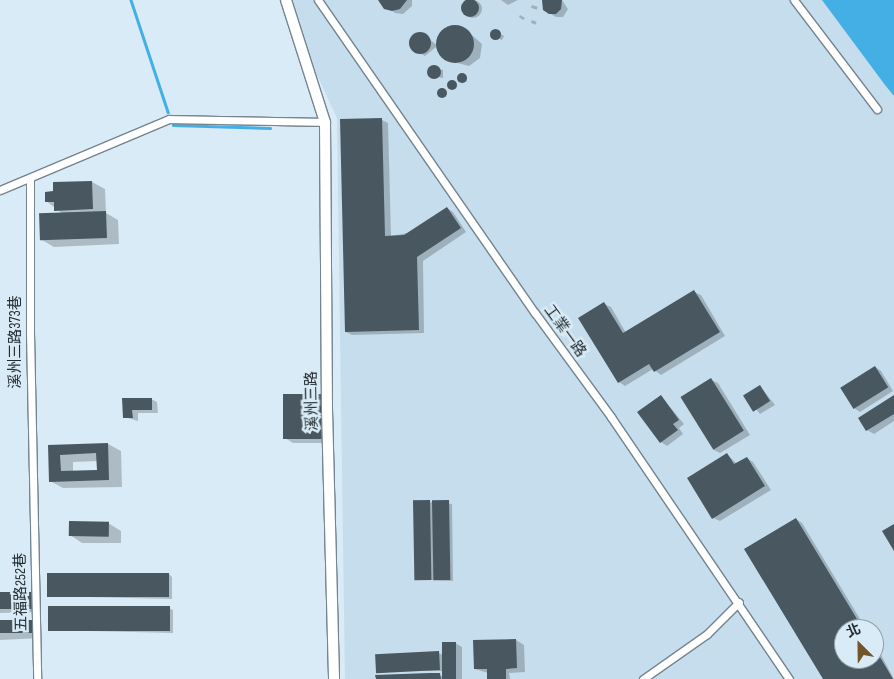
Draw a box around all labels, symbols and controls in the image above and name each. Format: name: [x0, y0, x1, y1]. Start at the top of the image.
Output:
street label: 溪州三路373巷: [7, 295, 25, 389]
street label: 工業一路: [540, 301, 590, 361]
street label: 溪州三路: [302, 371, 322, 431]
street label: 五福路252巷: [11, 553, 31, 631]
north arrow: [834, 619, 884, 669]
text: 北: [844, 620, 863, 641]

